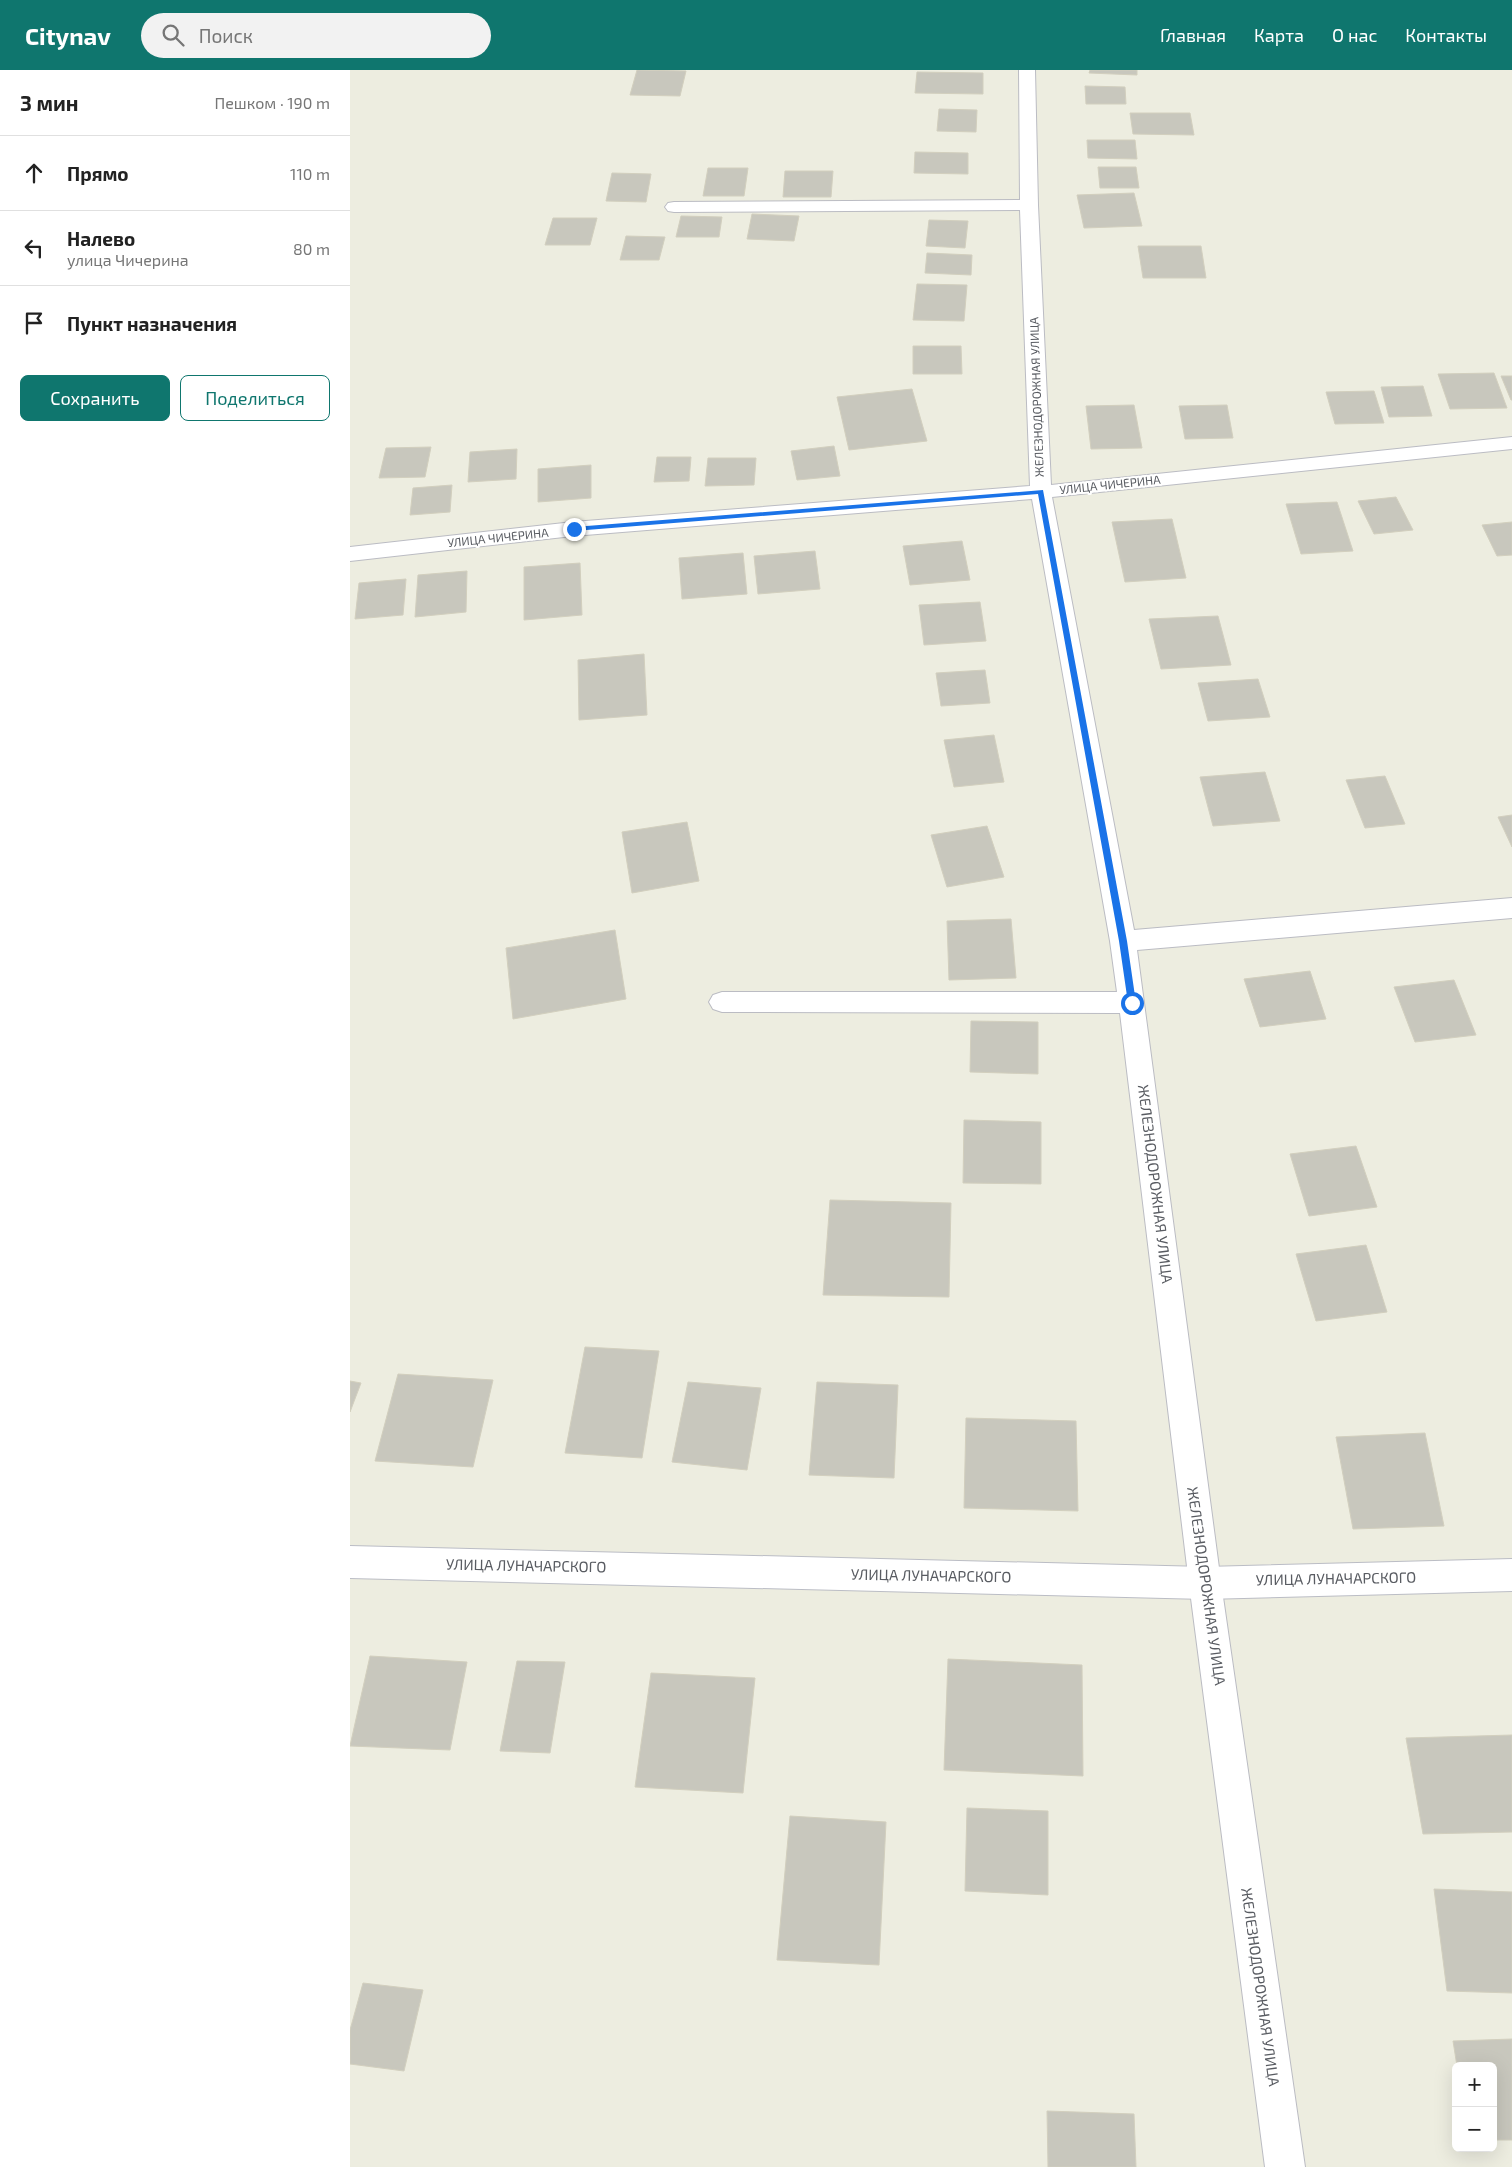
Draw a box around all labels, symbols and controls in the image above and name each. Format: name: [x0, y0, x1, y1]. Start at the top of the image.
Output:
search box: [141, 13, 491, 58]
text: Citynav: [25, 21, 111, 50]
icon: search: [159, 21, 187, 49]
text: Поиск: [199, 24, 253, 47]
text: Главная: [1160, 24, 1226, 46]
text: Карта: [1254, 24, 1304, 46]
text: О нас: [1332, 24, 1377, 46]
text: Контакты: [1405, 24, 1487, 46]
text: 3 мин: [20, 90, 78, 115]
text: Пешком · 190 m: [214, 93, 330, 112]
icon: ahead: [20, 159, 48, 187]
text: Прямо: [67, 162, 129, 185]
text: 110 m: [290, 164, 330, 183]
text: Налево: [67, 227, 135, 250]
icon: left: [20, 234, 48, 262]
text: 80 m: [293, 239, 330, 258]
text: улица Чичерина: [67, 250, 189, 269]
icon: arrive: [20, 309, 48, 337]
text: Пункт назначения: [67, 312, 237, 335]
street label: ЖЕЛЕЗНОДОРОЖНАЯ УЛИЦА: [1026, 316, 1046, 477]
button: Сохранить: [20, 375, 170, 421]
button: Поделиться: [180, 375, 330, 421]
street label: УЛИЦА ЧИЧЕРИНА: [1059, 472, 1162, 496]
route end: [563, 518, 586, 541]
street label: УЛИЦА ЧИЧЕРИНА: [447, 525, 550, 549]
route start: [1121, 992, 1144, 1015]
street label: ЖЕЛЕЗНОДОРОЖНАЯ УЛИЦА: [1135, 1083, 1177, 1285]
street label: ЖЕЛЕЗНОДОРОЖНАЯ УЛИЦА: [1184, 1485, 1230, 1687]
street label: УЛИЦА ЛУНАЧАРСКОГО: [446, 1555, 606, 1575]
street label: УЛИЦА ЛУНАЧАРСКОГО: [851, 1565, 1011, 1585]
street label: УЛИЦА ЛУНАЧАРСКОГО: [1256, 1568, 1416, 1588]
street label: ЖЕЛЕЗНОДОРОЖНАЯ УЛИЦА: [1238, 1886, 1284, 2088]
map controls: [1452, 2062, 1497, 2152]
button: +: [1452, 2062, 1497, 2107]
button: −: [1452, 2107, 1497, 2152]

